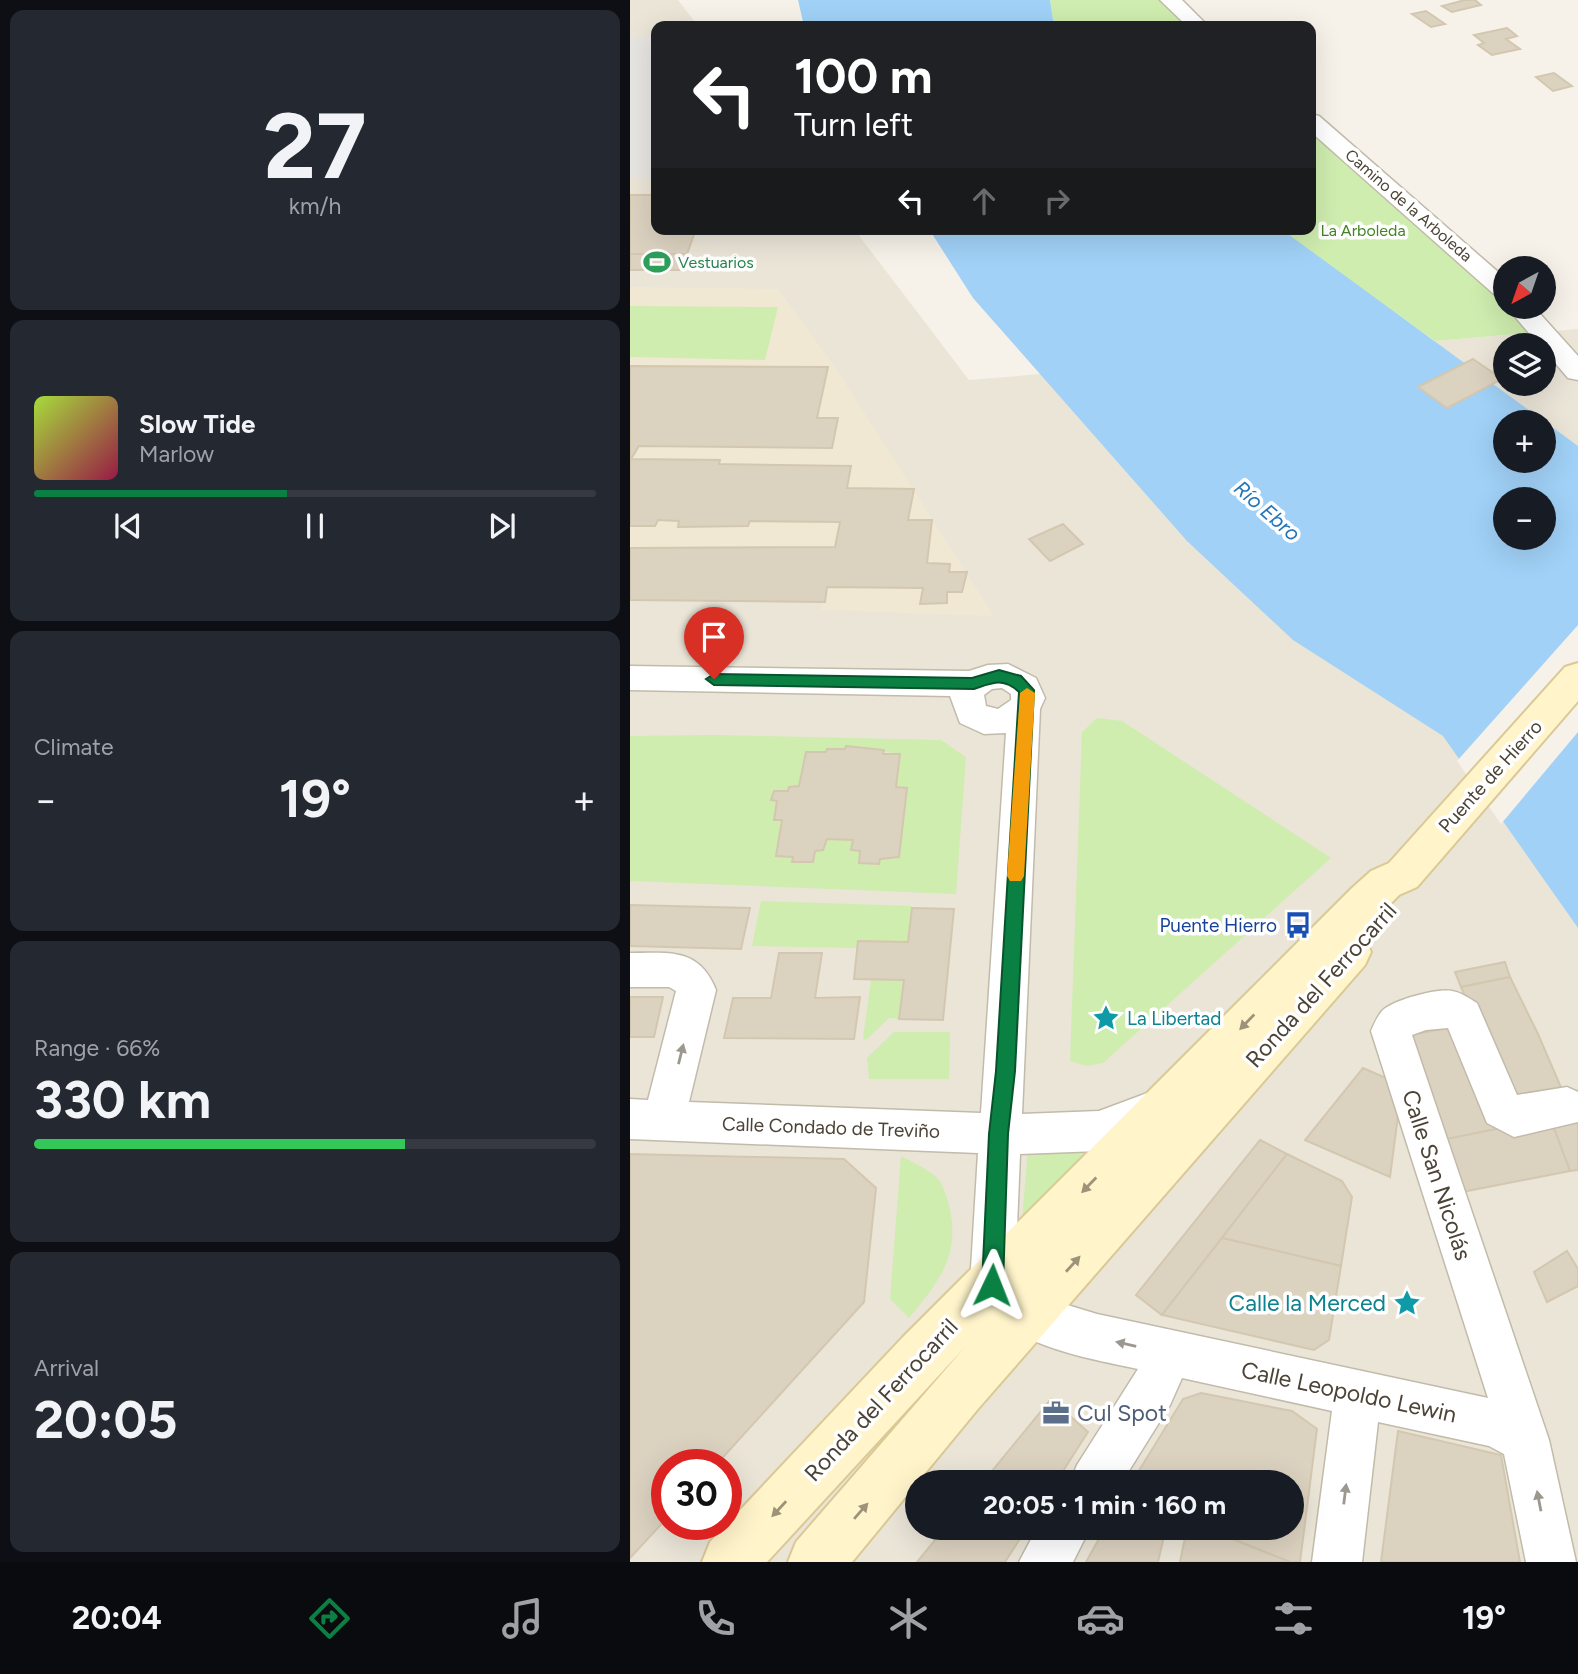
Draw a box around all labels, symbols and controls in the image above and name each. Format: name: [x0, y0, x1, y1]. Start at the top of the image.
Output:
text: 100 m: [794, 46, 933, 105]
icon: left: [679, 49, 770, 140]
text: 27: [263, 92, 367, 201]
text: Turn left: [794, 106, 913, 144]
street label: Camino de la Arboleda: [1341, 145, 1476, 266]
icon: left: [892, 182, 930, 220]
icon: ahead: [965, 182, 1003, 220]
icon: right: [1038, 182, 1076, 220]
text: km/h: [289, 192, 341, 220]
park label: La Arboleda: [1320, 221, 1406, 240]
sports icon: Vestuarios: [642, 247, 672, 277]
place label: Vestuarios: [678, 253, 754, 272]
north arrow: [1493, 256, 1556, 318]
map controls: [1493, 256, 1556, 550]
button: layers: [1493, 333, 1556, 396]
text: Slow Tide: [139, 408, 255, 440]
button: +: [1493, 410, 1556, 473]
text: Marlow: [139, 440, 214, 468]
water label: Río Ebro: [1229, 475, 1306, 546]
button: −: [1493, 487, 1556, 550]
icon: previous: [109, 507, 147, 545]
icon: pause: [296, 507, 334, 545]
icon: next: [483, 507, 521, 545]
pin: [684, 607, 744, 679]
icon: arrive: [695, 618, 733, 656]
street label: Puente de Hierro: [1434, 715, 1547, 837]
text: Climate: [34, 733, 113, 761]
text: 19°: [279, 768, 351, 830]
text: −: [34, 777, 58, 823]
text: +: [572, 777, 596, 823]
street label: Ronda del Ferrocarril: [1240, 897, 1402, 1073]
bus stop icon: Puente Hierro: [1283, 910, 1313, 940]
place label: Puente Hierro: [1159, 914, 1277, 937]
place icon: La Libertad: [1091, 1003, 1121, 1033]
place label: La Libertad: [1127, 1007, 1221, 1030]
one-way arrow: [1240, 1013, 1256, 1030]
text: Range · 66%: [34, 1034, 160, 1062]
one-way arrow: [676, 1042, 687, 1064]
text: 330 km: [34, 1069, 211, 1131]
street label: Calle San Nicolás: [1396, 1086, 1478, 1264]
street label: Calle Condado de Treviño: [722, 1112, 940, 1143]
one-way arrow: [1080, 1177, 1097, 1194]
position arrow: [955, 1248, 1029, 1322]
one-way arrow: [1065, 1256, 1080, 1273]
place icon: Calle la Merced: [1392, 1288, 1422, 1318]
place label: Calle la Merced: [1229, 1289, 1386, 1317]
street label: Ronda del Ferrocarril: [798, 1313, 964, 1487]
one-way arrow: [1115, 1338, 1137, 1349]
text: Arrival: [34, 1354, 99, 1382]
street label: Calle Leopoldo Lewin: [1239, 1355, 1459, 1429]
text: 20:05: [34, 1389, 177, 1451]
office icon: Cul Spot: [1041, 1398, 1071, 1428]
place label: Cul Spot: [1077, 1399, 1167, 1427]
speed limit sign: 30: [651, 1449, 742, 1540]
one-way arrow: [1340, 1483, 1351, 1505]
text: 20:05 · 1 min · 160 m: [983, 1489, 1226, 1521]
one-way arrow: [1534, 1490, 1545, 1512]
one-way arrow: [771, 1500, 787, 1518]
one-way arrow: [853, 1502, 869, 1520]
icon: directions: [305, 1594, 354, 1643]
icon: music: [498, 1594, 547, 1643]
icon: phone: [691, 1594, 740, 1643]
icon: climate: [884, 1594, 933, 1643]
icon: car: [1076, 1594, 1125, 1643]
icon: filters: [1269, 1594, 1318, 1643]
text: 20:04: [72, 1599, 162, 1637]
text: 19°: [1462, 1599, 1506, 1637]

